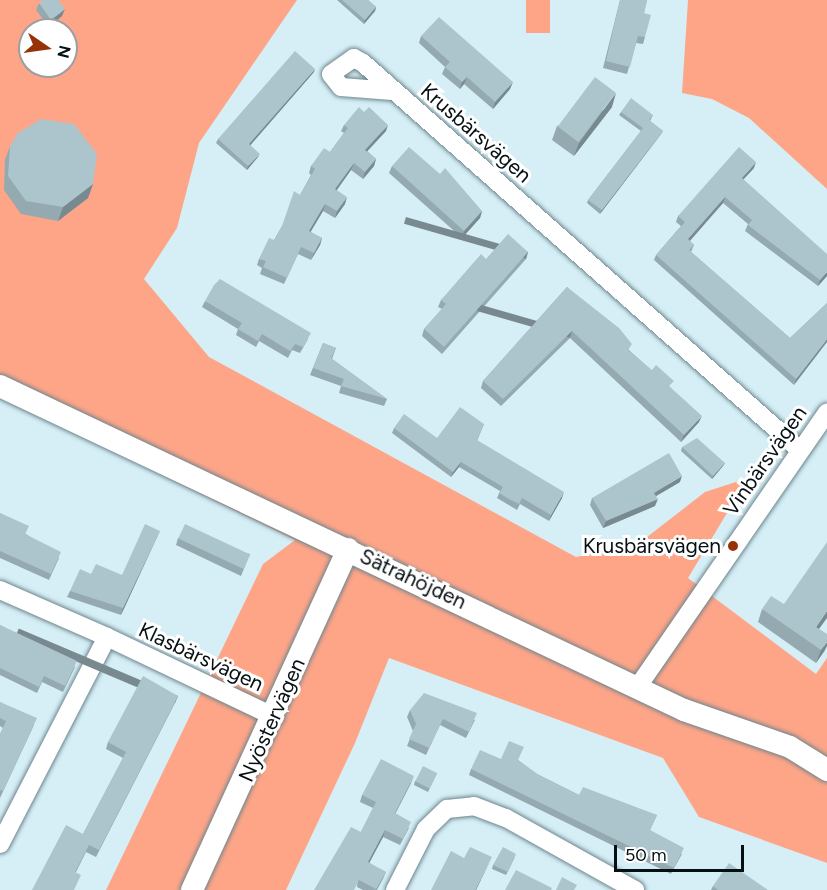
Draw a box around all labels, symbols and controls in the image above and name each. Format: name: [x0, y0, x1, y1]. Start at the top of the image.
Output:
north arrow: [18, 18, 78, 78]
text: N: [53, 44, 75, 60]
street label: Krusbärsvägen: [416, 78, 536, 188]
street label: Vinbärsvägen: [718, 401, 812, 521]
place label: Krusbärsvägen: [583, 533, 721, 559]
marker: Krusbärsvägen: [726, 539, 740, 553]
street label: Sätrahöjden: [356, 543, 470, 615]
street label: Klasbärsvägen: [135, 617, 267, 697]
street label: Nyöstervägen: [234, 654, 310, 786]
scale bar: [617, 833, 748, 871]
text: 50 m: [625, 844, 667, 866]

